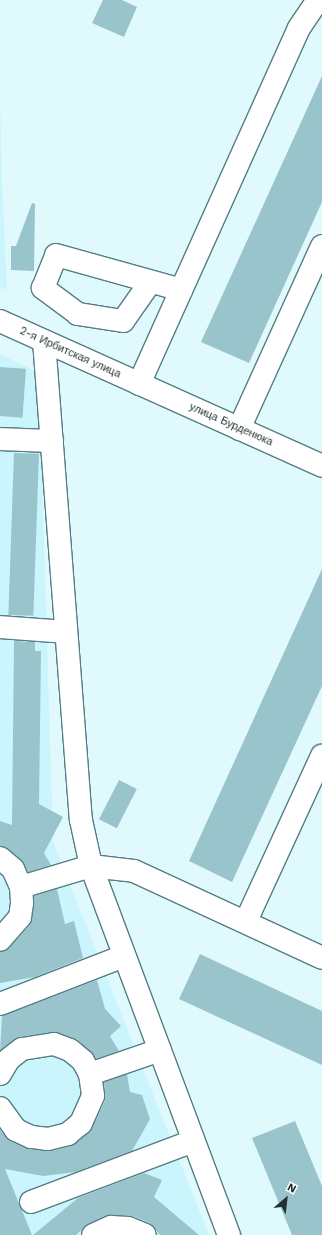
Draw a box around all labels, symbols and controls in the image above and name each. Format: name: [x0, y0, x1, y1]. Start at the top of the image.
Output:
street label: 2-я Ирбитская улица: [17, 325, 123, 381]
street label: улица Бурденюка: [187, 401, 275, 449]
north arrow: [266, 1179, 306, 1219]
text: N: [285, 1180, 299, 1196]

